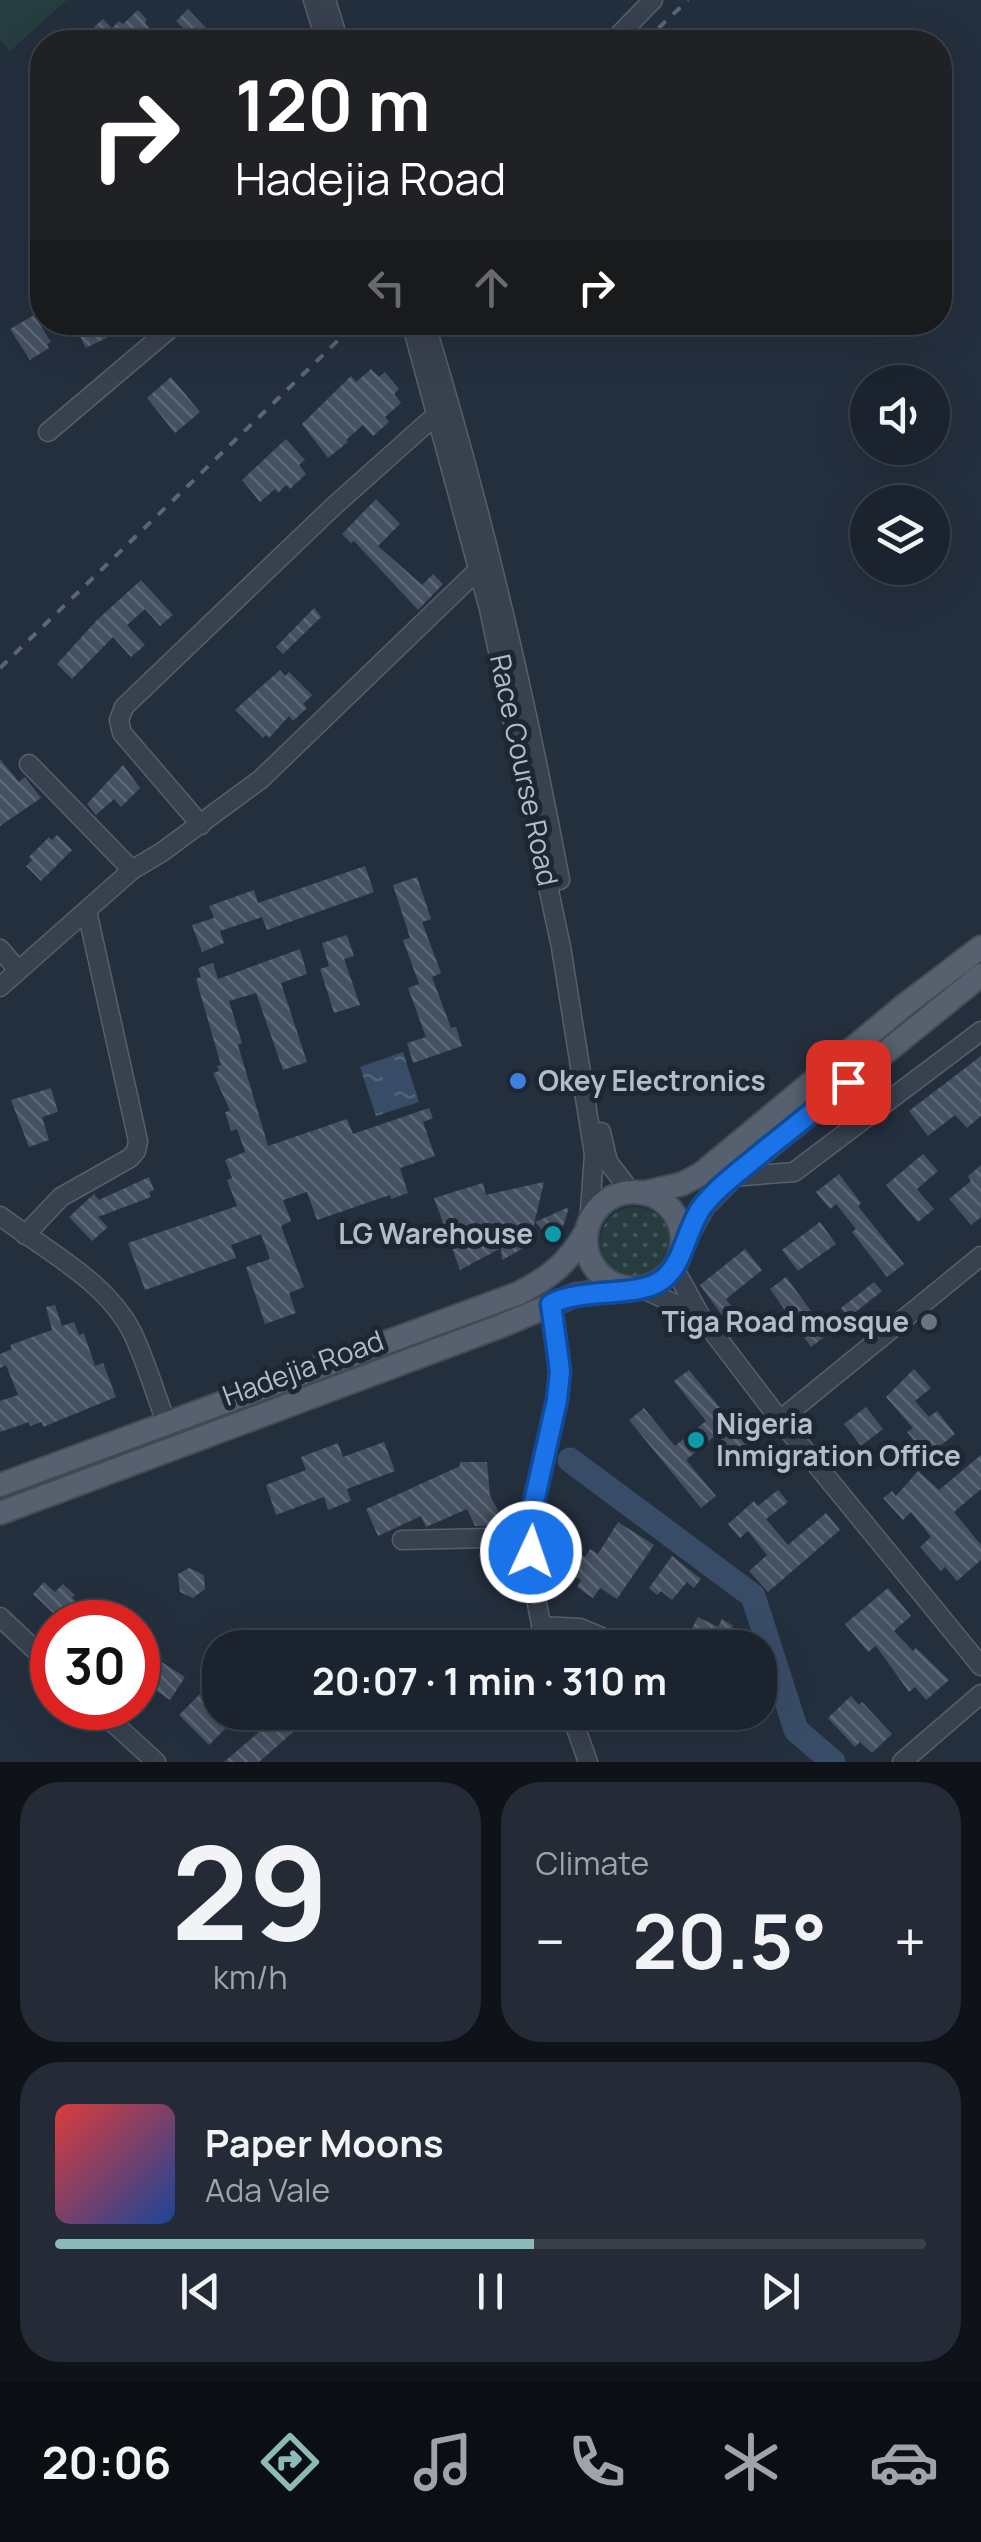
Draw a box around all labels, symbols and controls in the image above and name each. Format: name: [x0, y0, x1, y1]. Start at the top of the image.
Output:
text: 120 m: [235, 56, 430, 152]
icon: right: [70, 70, 200, 200]
text: Hadejia Road: [235, 147, 506, 209]
icon: left: [359, 260, 414, 315]
icon: ahead: [464, 260, 519, 315]
icon: right: [569, 260, 624, 315]
map controls: [850, 365, 950, 585]
button: sound: [850, 365, 950, 465]
button: layers: [850, 485, 950, 585]
street label: Race Course Road: [482, 650, 568, 889]
pin: [806, 1040, 891, 1125]
icon: arrive: [821, 1055, 876, 1110]
place label: Okey Electronics: [538, 1061, 766, 1099]
marker: Okey Electronics: [507, 1070, 529, 1092]
place label: LG Warehouse: [338, 1214, 533, 1252]
marker: LG Warehouse: [542, 1223, 564, 1245]
place label: Tiga Road mosque: [662, 1302, 909, 1340]
marker: Tiga Road mosque: [918, 1311, 940, 1333]
street label: Hadejia Road: [217, 1320, 388, 1414]
place label: Nigeria Inmigration Office: [716, 1404, 961, 1474]
marker: Nigeria Inmigration Office: [685, 1429, 707, 1451]
position arrow: [479, 1500, 583, 1604]
speed limit sign: 30: [30, 1600, 160, 1730]
text: 20:07 · 1 min · 310 m: [312, 1654, 667, 1706]
text: 29: [171, 1801, 329, 1979]
text: Climate: [536, 1841, 649, 1885]
text: 20.5°: [633, 1889, 827, 1992]
text: −: [536, 1903, 565, 1979]
text: +: [894, 1903, 926, 1979]
text: km/h: [213, 1955, 287, 1999]
text: Paper Moons: [205, 2116, 444, 2168]
text: Ada Vale: [205, 2168, 330, 2212]
icon: previous: [173, 2264, 228, 2319]
icon: pause: [463, 2264, 518, 2319]
icon: next: [753, 2264, 808, 2319]
icon: directions: [255, 2427, 325, 2497]
icon: music: [408, 2427, 478, 2497]
icon: phone: [562, 2427, 632, 2497]
icon: climate: [716, 2427, 786, 2497]
icon: car: [869, 2427, 939, 2497]
text: 20:06: [42, 2431, 171, 2493]

